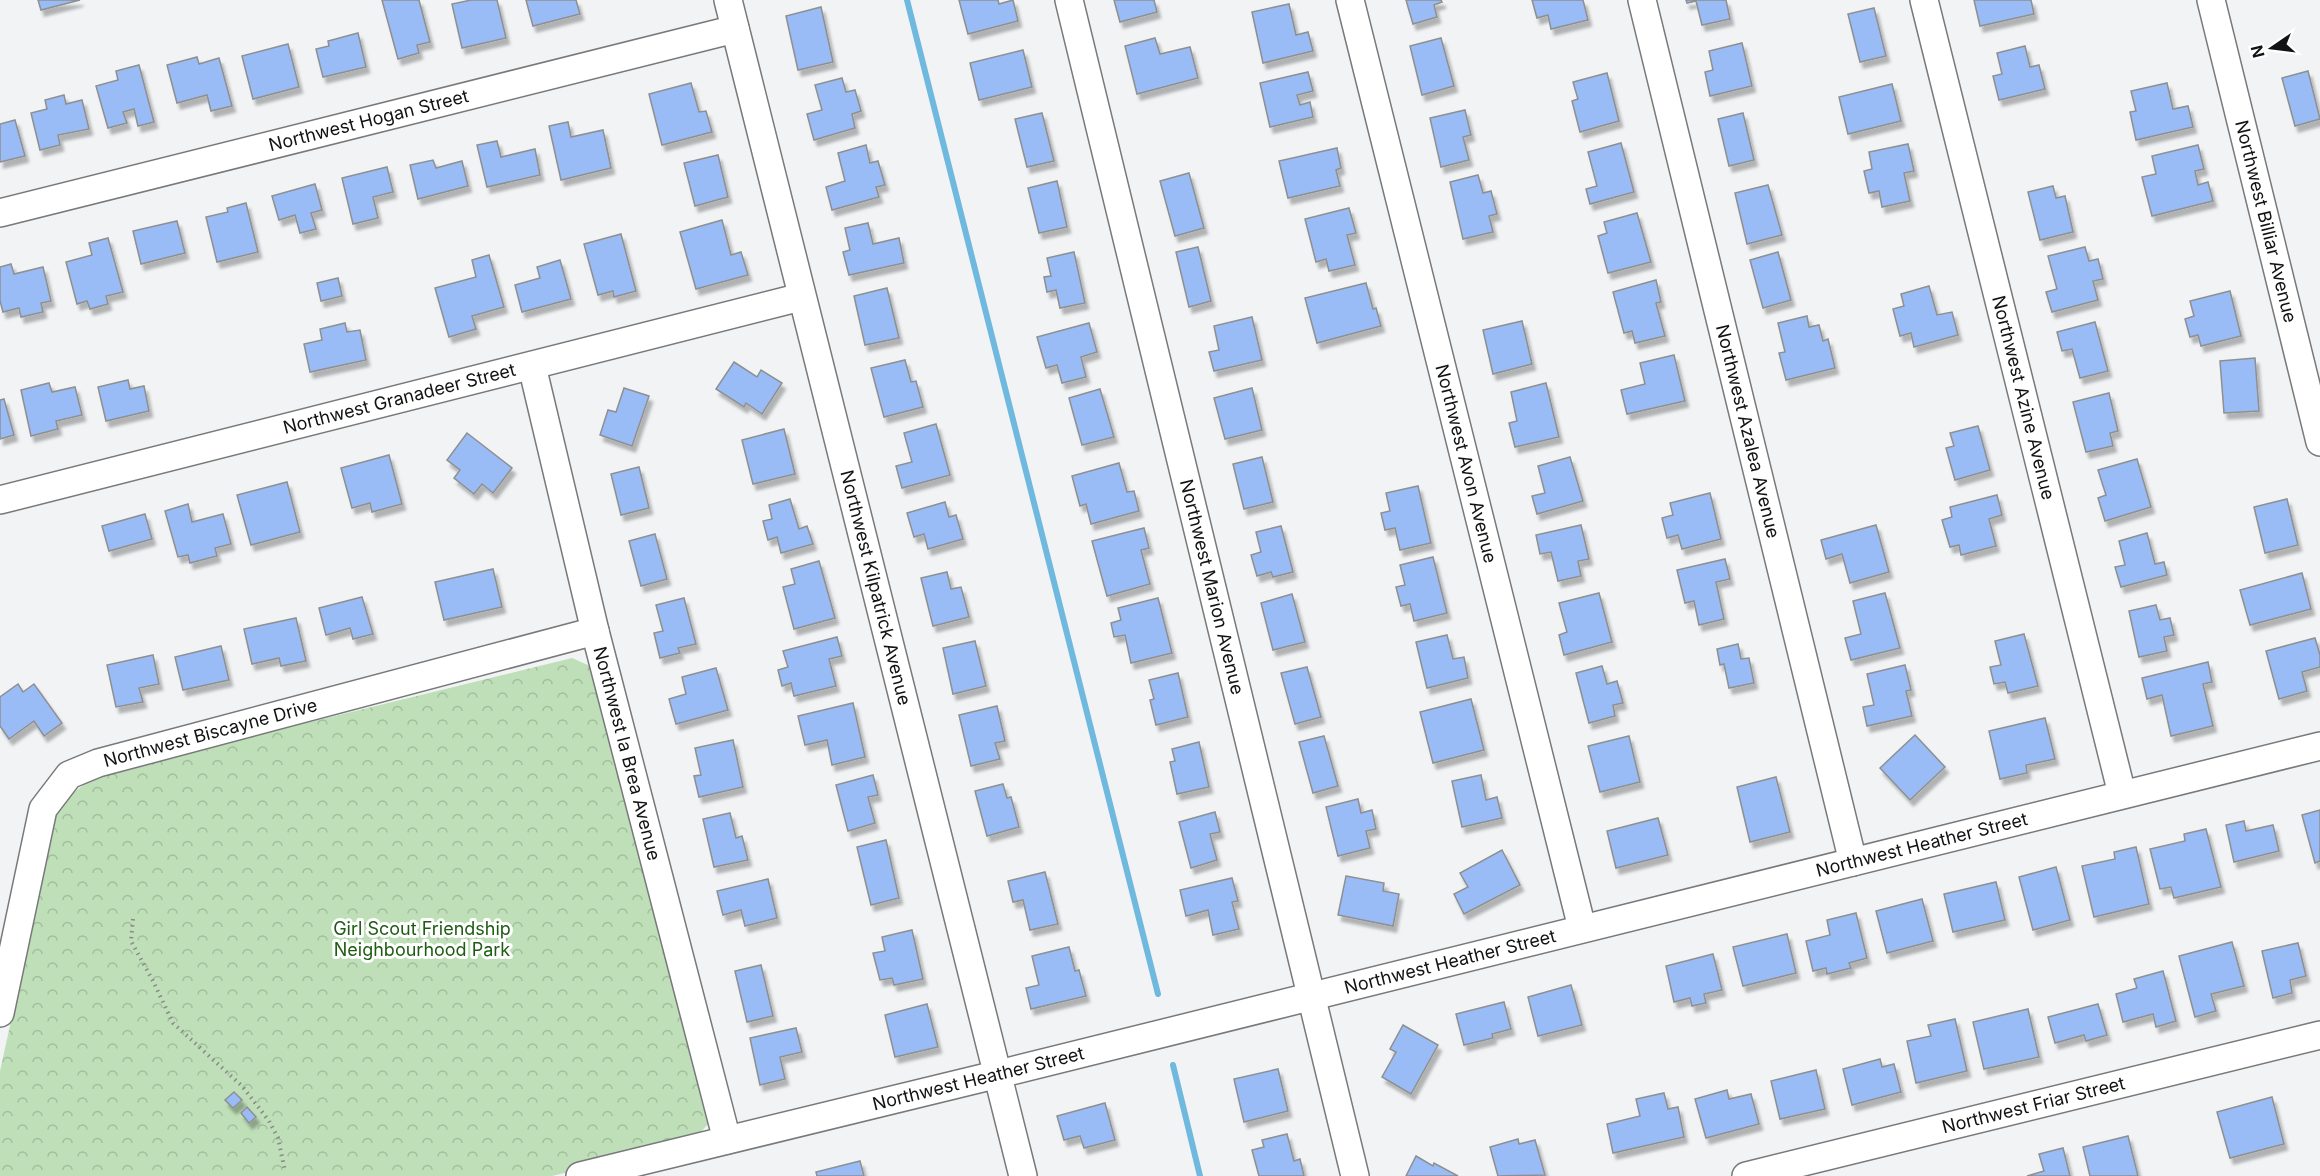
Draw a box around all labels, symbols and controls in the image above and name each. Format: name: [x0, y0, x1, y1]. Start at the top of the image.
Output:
north arrow: [2242, 18, 2302, 78]
text: N: [2246, 43, 2269, 60]
street label: Northwest Hogan Street: [266, 85, 471, 155]
street label: Northwest Billiar Avenue: [2231, 118, 2301, 325]
street label: Northwest Azine Avenue: [1988, 293, 2059, 502]
street label: Northwest Azalea Avenue: [1712, 322, 1784, 540]
street label: Northwest Granadeer Street: [281, 359, 518, 438]
street label: Northwest Avon Avenue: [1431, 362, 1501, 565]
street label: Northwest Kilpatrick Avenue: [836, 468, 916, 707]
street label: Northwest Marion Avenue: [1176, 477, 1249, 697]
street label: Northwest la Brea Avenue: [589, 644, 665, 863]
street label: Northwest Biscayne Drive: [101, 694, 319, 771]
street label: Northwest Heather Street: [1814, 808, 2030, 881]
park label: Girl Scout Friendship Neighbourhood Park: [333, 918, 511, 960]
street label: Northwest Heather Street: [1342, 925, 1558, 998]
street label: Northwest Heather Street: [870, 1042, 1086, 1114]
street label: Northwest Friar Street: [1940, 1072, 2127, 1137]

